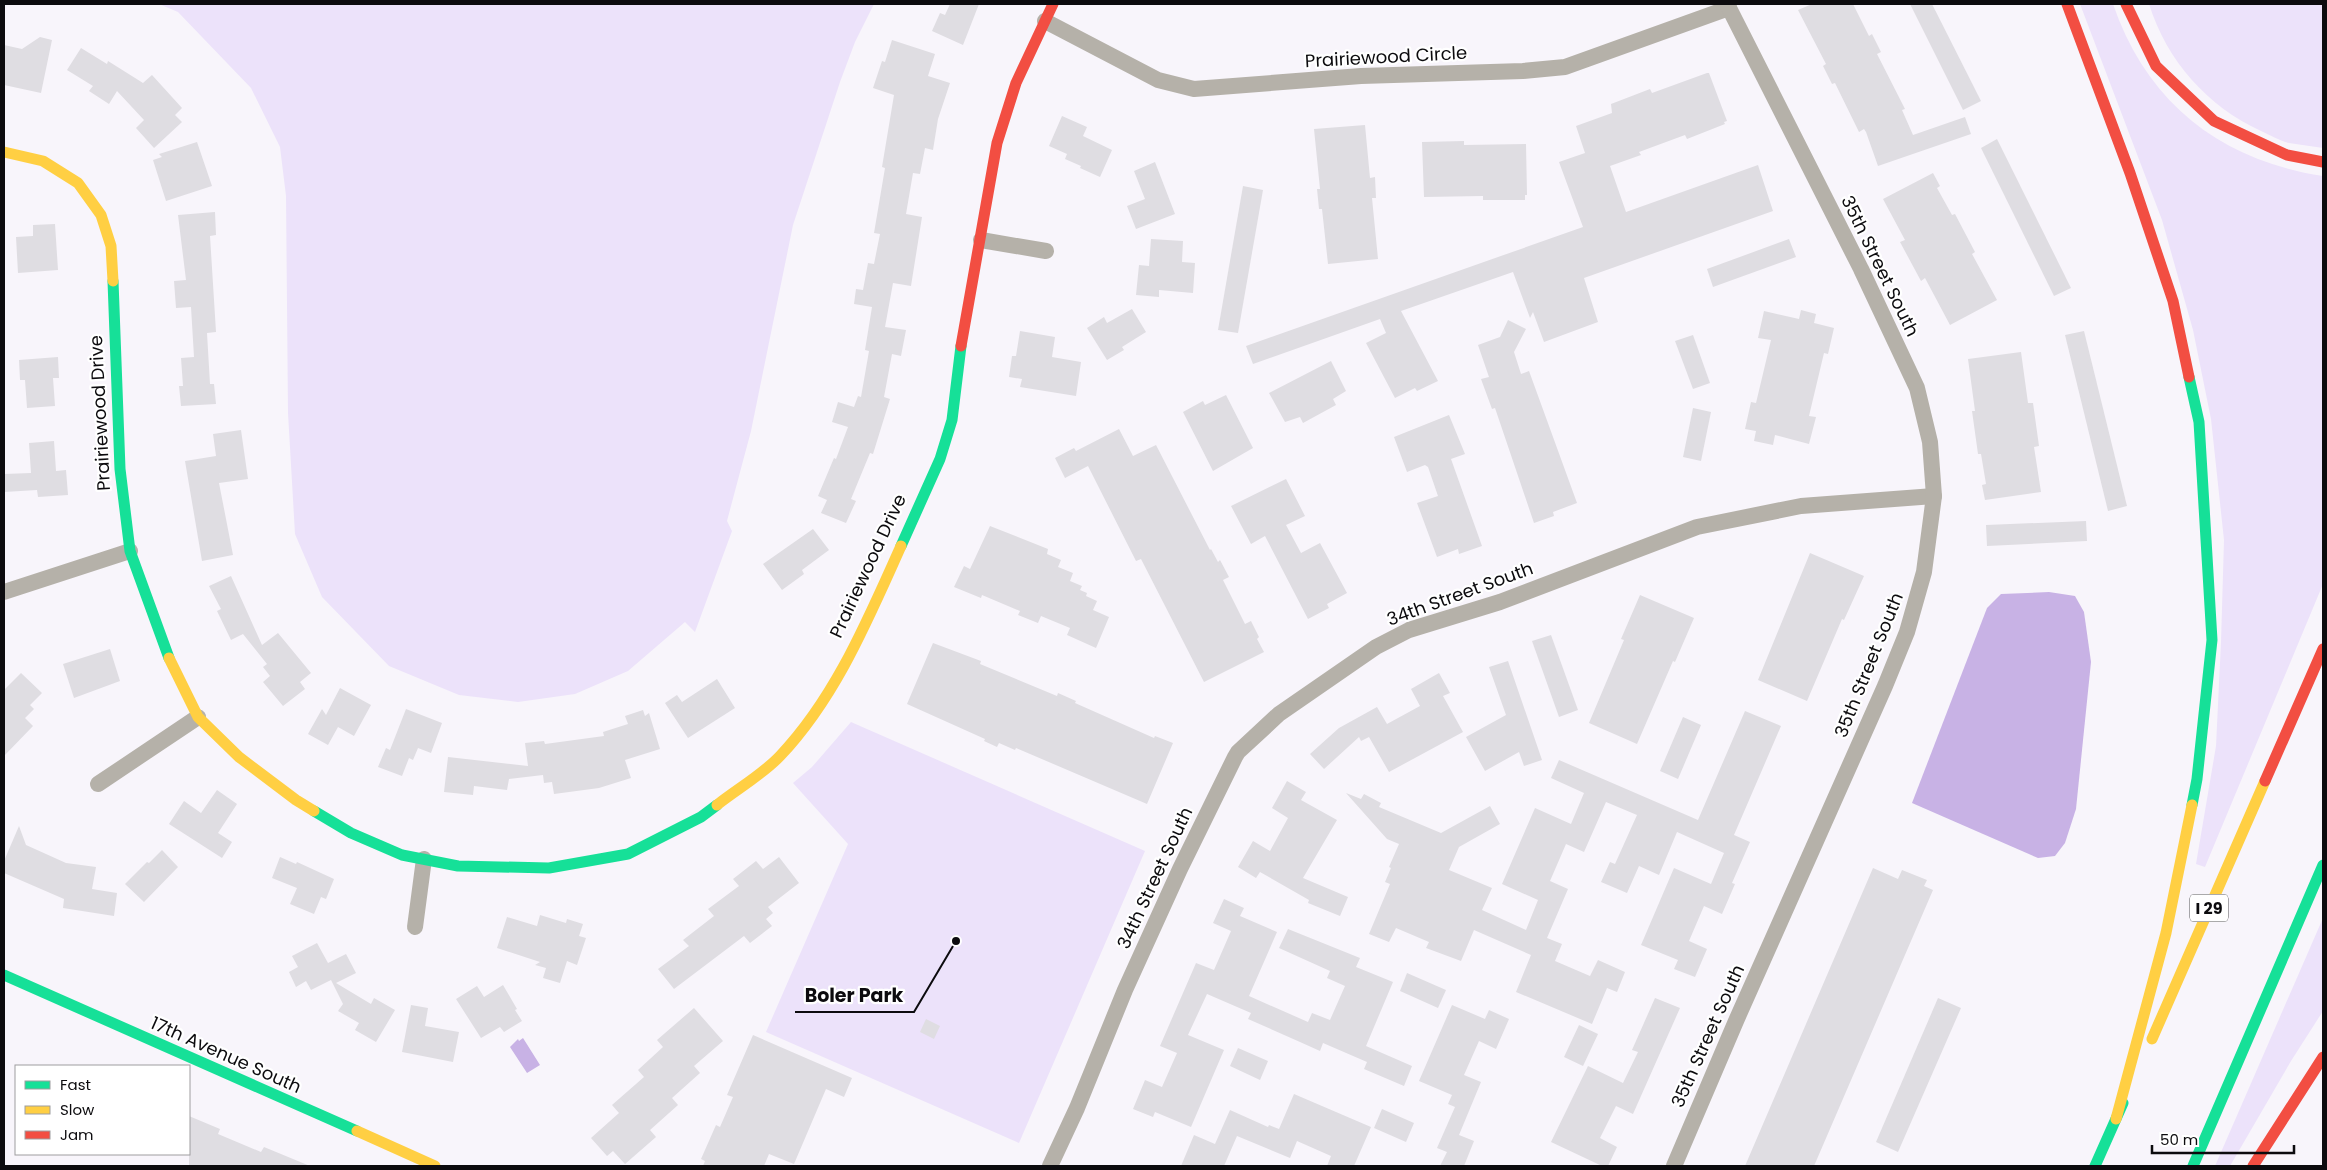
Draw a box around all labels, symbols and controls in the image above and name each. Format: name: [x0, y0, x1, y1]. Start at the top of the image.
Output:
street label: Prairiewood Circle: [1304, 40, 1468, 73]
street label: 35th Street South: [1835, 191, 1925, 340]
street label: Prairiewood Drive: [83, 335, 116, 492]
street label: Prairiewood Drive: [823, 490, 912, 642]
street label: 34th Street South: [1383, 555, 1536, 632]
street label: 35th Street South: [1828, 589, 1909, 741]
street label: 34th Street South: [1111, 803, 1198, 953]
road number: I 29: [2190, 894, 2228, 921]
street label: 35th Street South: [1665, 960, 1750, 1111]
callout: Boler Park: [795, 978, 914, 1012]
text: Boler Park: [805, 982, 904, 1009]
street label: 17th Avenue South: [147, 1010, 306, 1099]
legend: [15, 1065, 190, 1155]
text: Fast: [60, 1074, 91, 1095]
text: Slow: [60, 1099, 95, 1120]
scale bar: [2152, 1122, 2294, 1154]
text: Jam: [60, 1124, 94, 1145]
text: 50 m: [2160, 1129, 2198, 1150]

